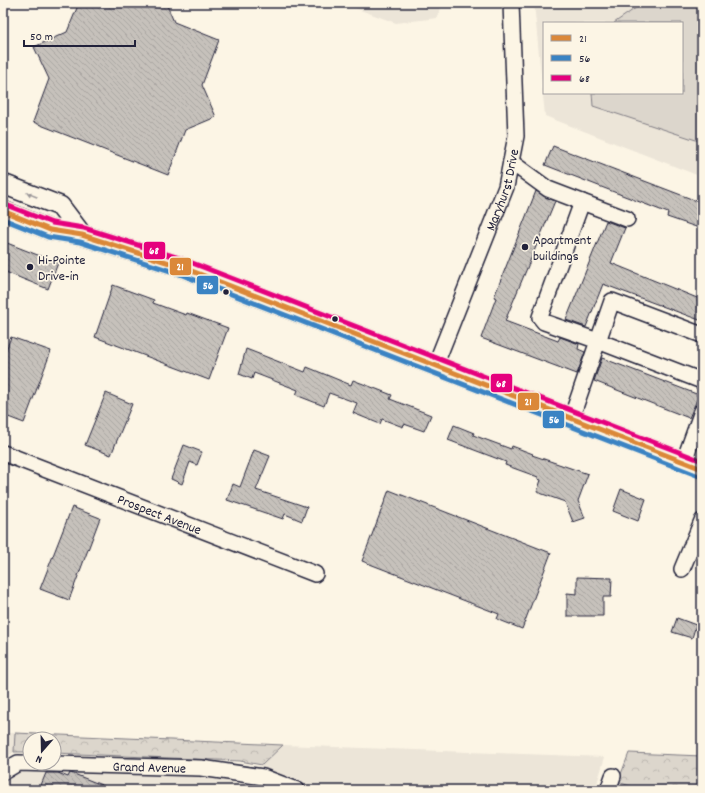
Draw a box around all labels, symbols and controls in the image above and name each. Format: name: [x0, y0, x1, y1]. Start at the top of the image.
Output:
scale bar: [24, 22, 135, 48]
legend: [543, 22, 683, 94]
text: 50 m: [30, 29, 53, 46]
text: 21: [579, 31, 587, 48]
text: 56: [579, 51, 591, 68]
text: 68: [579, 71, 590, 88]
street label: Maryhurst Drive: [482, 147, 525, 234]
one-way arrow: [26, 192, 37, 198]
place label: Apartment buildings: [533, 231, 591, 267]
line badge: 68: [143, 241, 166, 260]
marker: Apartment buildings: [520, 242, 530, 252]
text: 68: [149, 244, 159, 260]
place label: Hi-Pointe Drive-in: [38, 251, 85, 287]
line badge: 21: [169, 257, 192, 276]
text: 21: [176, 260, 184, 276]
marker: Hi-Pointe Drive-in: [25, 262, 35, 272]
line badge: 56: [196, 275, 219, 295]
text: 56: [203, 279, 214, 295]
unlabelled marker: [221, 287, 231, 297]
unlabelled marker: [330, 314, 340, 324]
line badge: 68: [490, 373, 513, 393]
text: 68: [496, 377, 506, 393]
line badge: 21: [517, 392, 540, 411]
text: 21: [524, 395, 532, 411]
line badge: 56: [542, 410, 565, 429]
text: 56: [549, 413, 560, 429]
street label: Prospect Avenue: [114, 490, 204, 541]
north arrow: [22, 731, 62, 771]
text: N: [33, 750, 45, 767]
street label: Grand Avenue: [112, 758, 186, 780]

